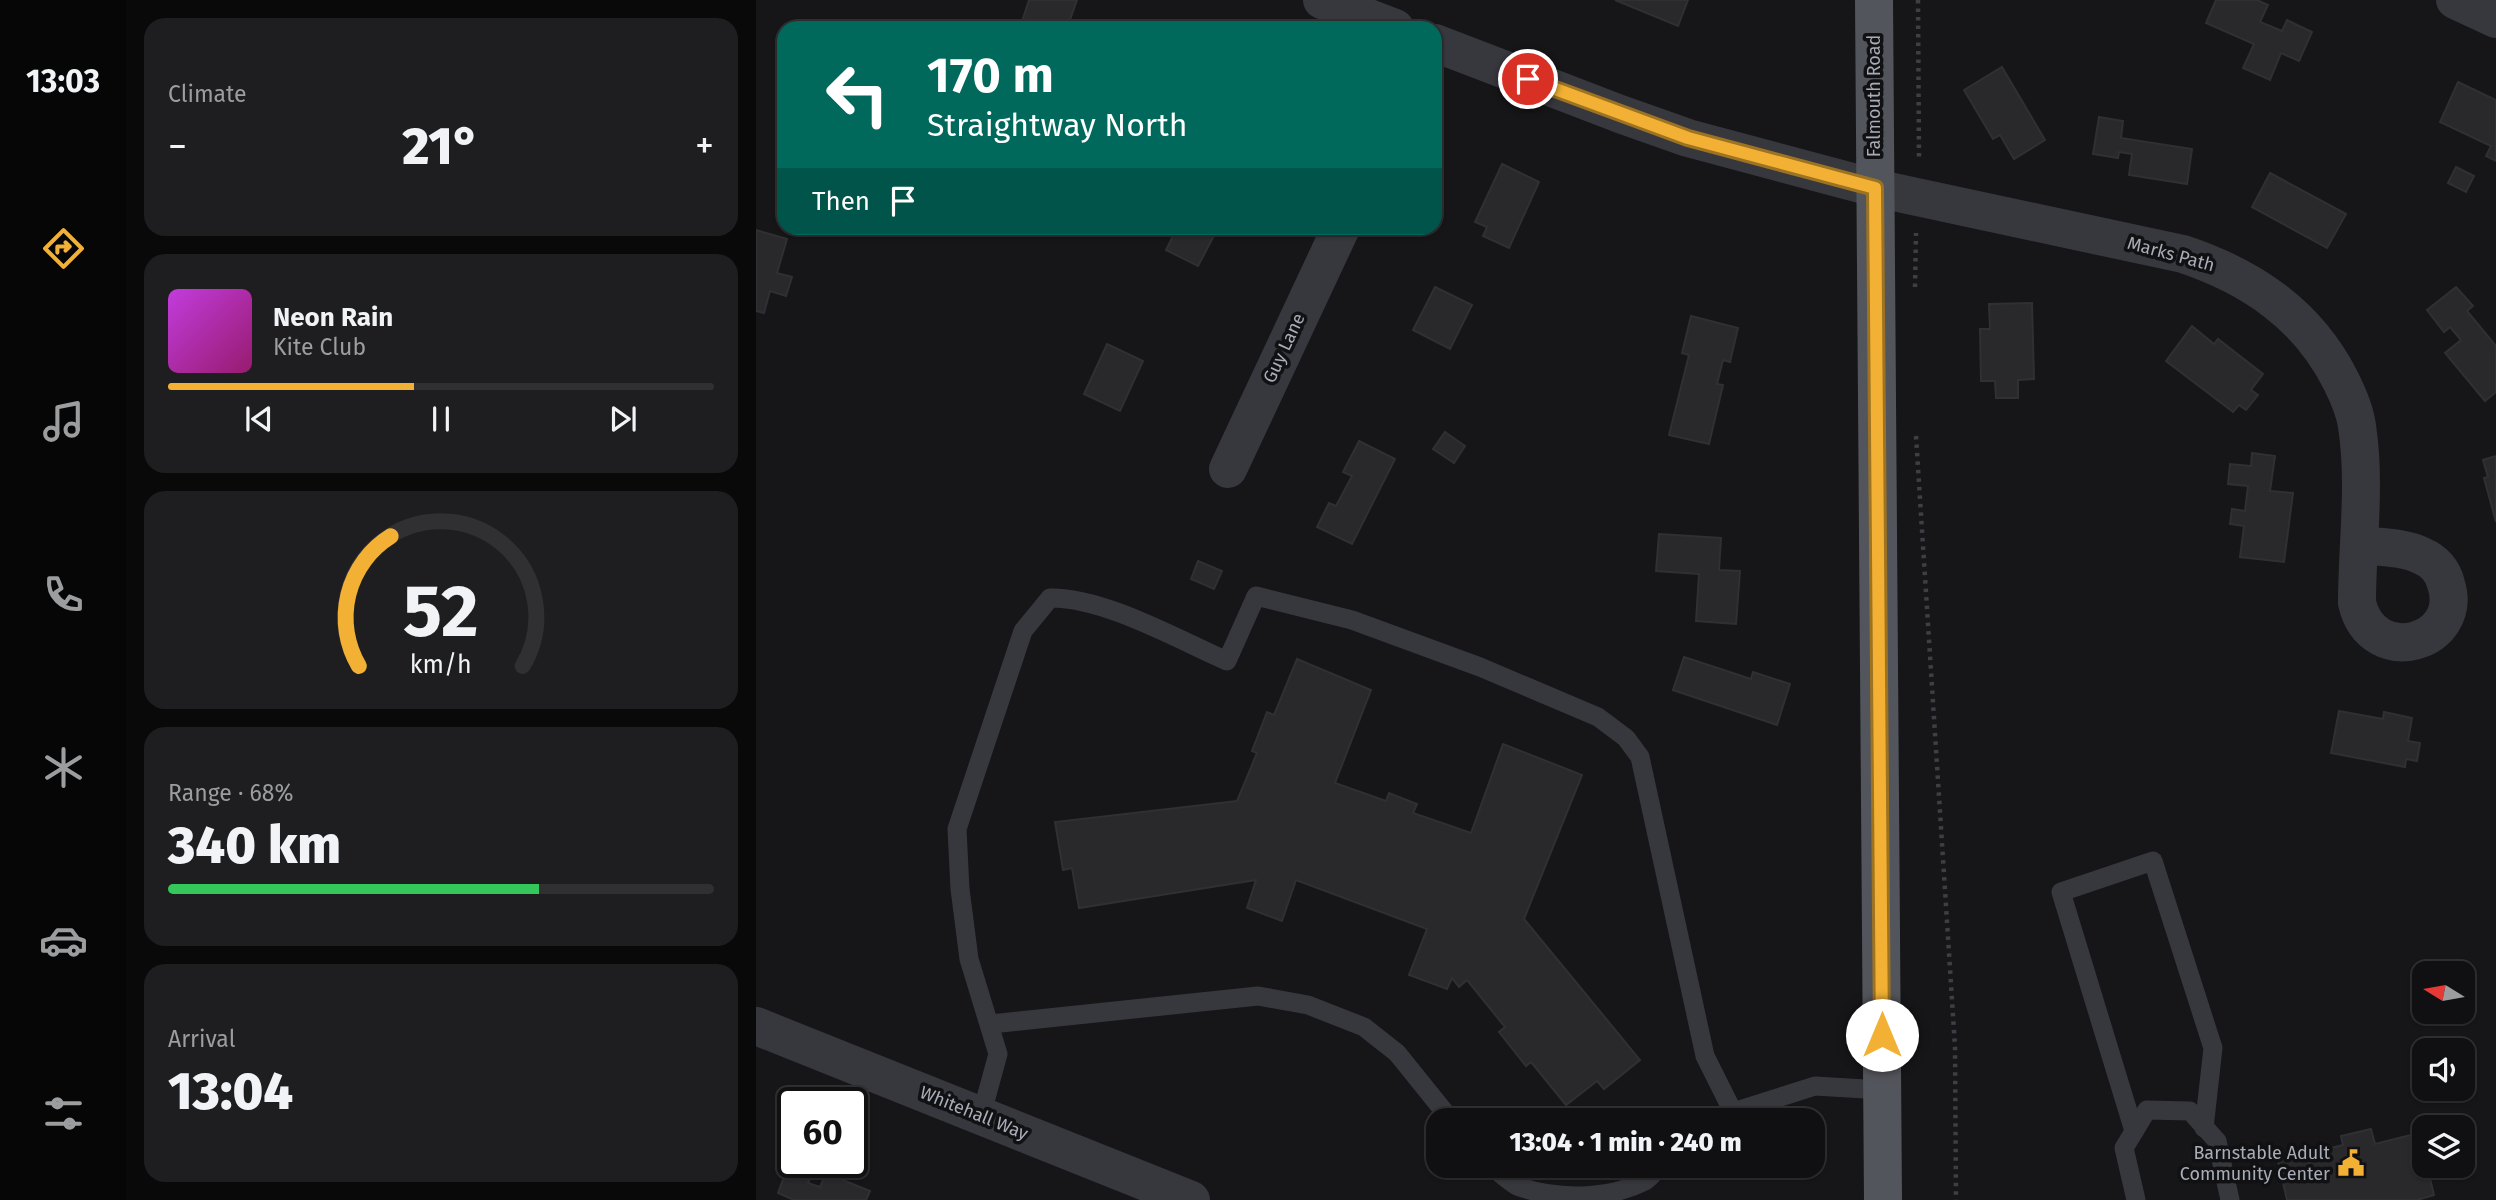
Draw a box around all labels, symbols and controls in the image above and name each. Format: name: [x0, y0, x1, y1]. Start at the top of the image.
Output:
street label: Falmouth Road: [1863, 35, 1885, 157]
text: 170 m: [927, 46, 1054, 105]
icon: left: [812, 49, 903, 140]
pin: [1498, 49, 1558, 109]
icon: arrive: [1509, 60, 1547, 98]
text: 13:03: [26, 62, 100, 100]
text: Climate: [168, 80, 247, 108]
text: Straightway North: [927, 106, 1188, 144]
text: 21°: [402, 115, 480, 178]
text: −: [168, 123, 187, 169]
text: +: [695, 123, 714, 169]
icon: arrive: [884, 182, 922, 220]
text: Then: [812, 186, 870, 217]
icon: directions: [39, 224, 88, 273]
street label: Marks Path: [2125, 232, 2217, 276]
text: Neon Rain: [273, 302, 393, 333]
street label: Guy Lane: [1258, 310, 1310, 386]
text: Kite Club: [273, 333, 366, 361]
icon: music: [39, 397, 88, 446]
icon: previous: [240, 400, 278, 438]
icon: pause: [422, 400, 460, 438]
icon: next: [604, 400, 642, 438]
text: 52: [403, 568, 479, 655]
icon: phone: [39, 570, 88, 619]
text: km/h: [410, 650, 472, 680]
icon: climate: [39, 743, 88, 792]
text: Range · 68%: [168, 779, 293, 807]
text: 340 km: [168, 814, 341, 877]
icon: car: [39, 916, 88, 965]
north arrow: [2412, 961, 2474, 1024]
map controls: [2412, 961, 2475, 1178]
position arrow: [1845, 998, 1919, 1072]
text: Arrival: [168, 1025, 235, 1053]
button: sound: [2412, 1038, 2475, 1101]
text: 13:04: [168, 1060, 293, 1123]
street label: Whitehall Way: [917, 1081, 1031, 1145]
speed limit sign: 60: [777, 1087, 868, 1178]
icon: filters: [39, 1089, 88, 1138]
button: layers: [2412, 1115, 2475, 1178]
text: 13:04 · 1 min · 240 m: [1509, 1127, 1742, 1158]
place label: Barnstable Adult Community Center: [2180, 1142, 2330, 1185]
public building icon: Barnstable Adult Community Center: [2336, 1148, 2366, 1178]

